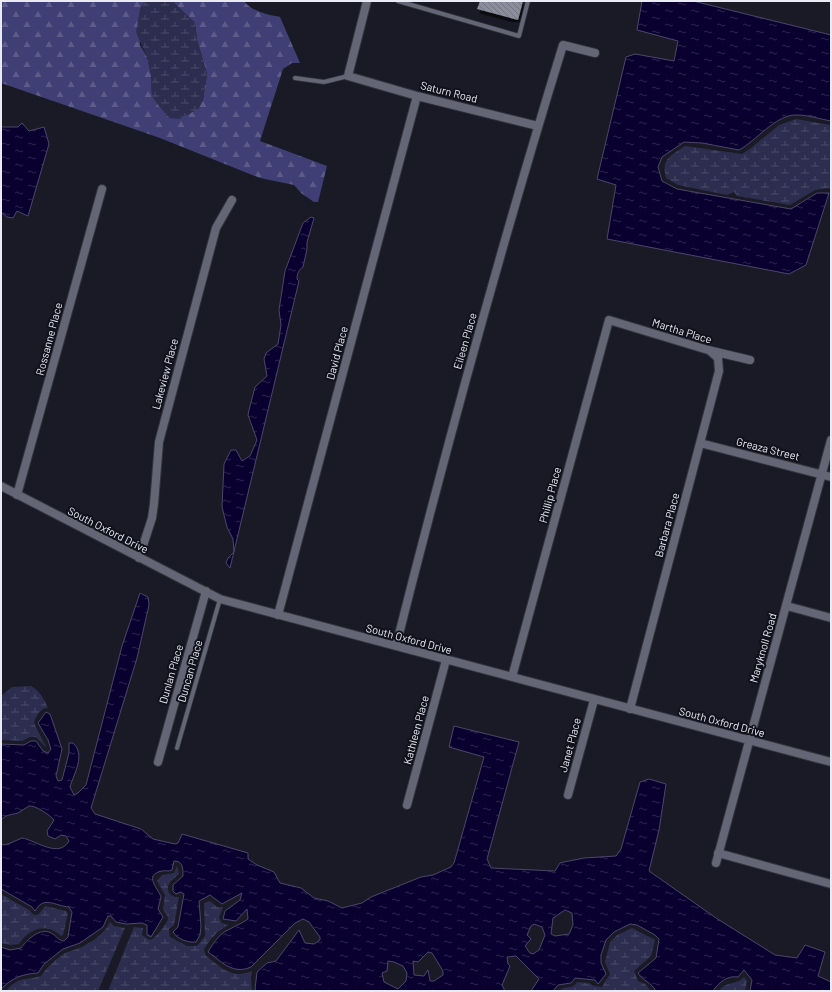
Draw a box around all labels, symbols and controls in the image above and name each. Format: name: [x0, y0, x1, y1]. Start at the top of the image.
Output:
street label: Saturn Road: [419, 78, 479, 105]
street label: Rossanne Place: [33, 301, 65, 377]
street label: Eileen Place: [450, 311, 479, 371]
street label: Martha Place: [651, 315, 714, 346]
street label: David Place: [323, 325, 350, 381]
street label: Lakeview Place: [149, 337, 180, 411]
street label: Greaza Street: [735, 434, 801, 463]
street label: Phillip Place: [536, 465, 563, 524]
street label: Barbara Place: [652, 491, 681, 558]
street label: South Oxford Drive: [66, 504, 151, 556]
street label: Maryknoll Road: [746, 612, 779, 684]
street label: South Oxford Drive: [365, 621, 454, 656]
street label: Duncan Place: [174, 638, 205, 703]
street label: Dunlan Place: [156, 643, 185, 705]
street label: Kathleen Place: [400, 694, 431, 766]
street label: South Oxford Drive: [678, 704, 767, 739]
street label: Janet Place: [556, 716, 583, 774]

